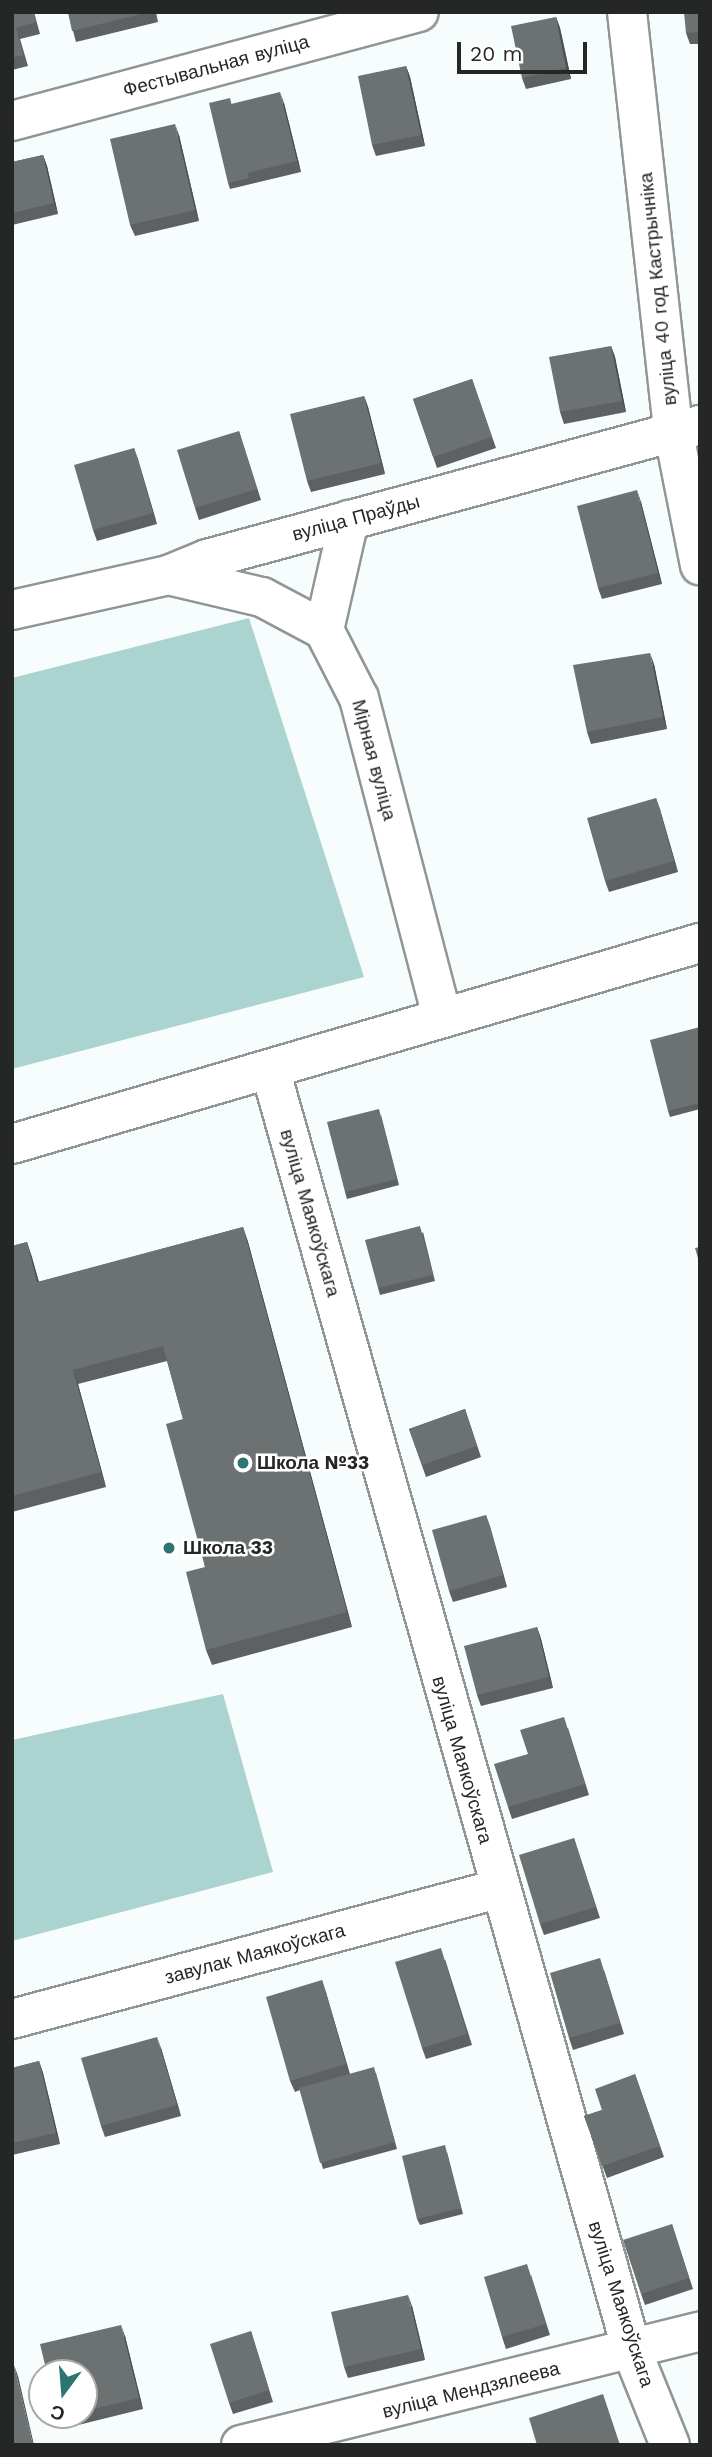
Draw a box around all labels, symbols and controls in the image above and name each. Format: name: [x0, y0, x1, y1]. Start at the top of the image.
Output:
scale bar: [460, 28, 590, 72]
street label: Фестывальная вуліца: [120, 30, 312, 102]
text: 20 m: [470, 41, 522, 66]
street label: вуліца 40 год Кастрычніка: [634, 171, 682, 407]
street label: вуліца Праўды: [290, 490, 422, 546]
street label: Мірная вуліца: [347, 697, 401, 823]
street label: вуліца Маякоўскага: [275, 1127, 345, 1299]
place label: Школа №33: [257, 1452, 369, 1474]
marker: Школа №33: [235, 1455, 251, 1471]
place label: Школа 33: [183, 1537, 273, 1559]
marker: Школа 33: [161, 1540, 177, 1556]
street label: вуліца Маякоўскага: [427, 1674, 497, 1846]
street label: завулак Маякоўскага: [162, 1919, 348, 1989]
street label: вуліца Маякоўскага: [583, 2218, 659, 2390]
street label: вуліца Мендзялеева: [380, 2357, 562, 2423]
north arrow: [28, 2359, 98, 2429]
text: С: [48, 2400, 67, 2426]

